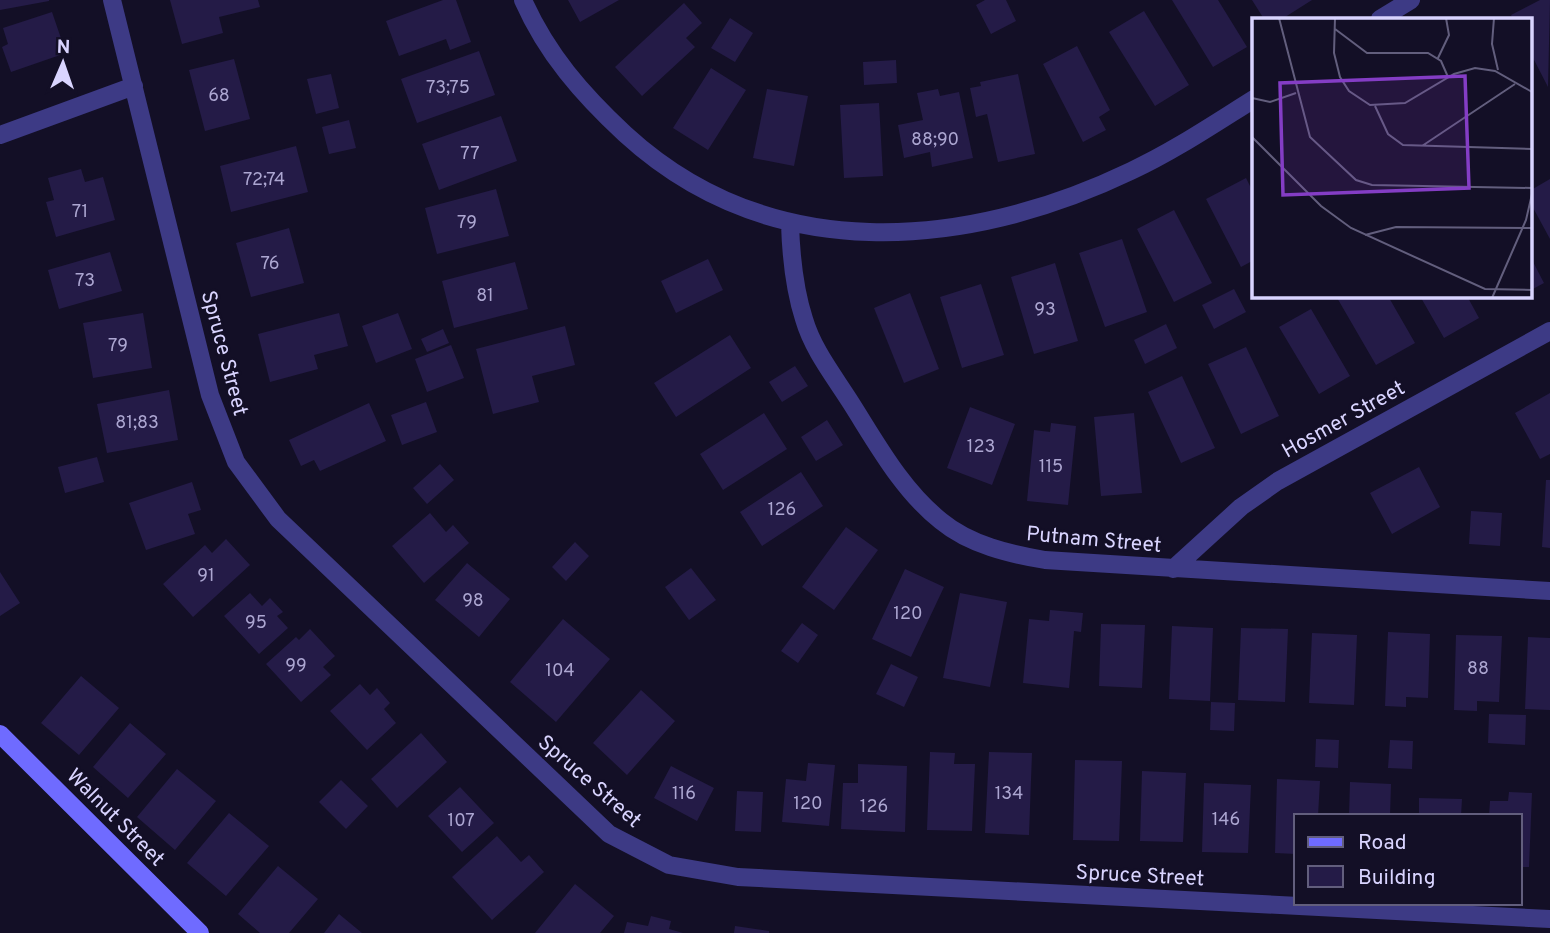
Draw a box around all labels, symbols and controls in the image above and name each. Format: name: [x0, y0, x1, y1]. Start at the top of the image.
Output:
inset map: [1252, 18, 1532, 298]
north arrow: [28, 28, 98, 98]
text: N: [56, 36, 71, 60]
house number: 73;75: [426, 77, 470, 100]
house number: 68: [208, 85, 230, 108]
house number: 88;90: [911, 129, 959, 152]
house number: 77: [460, 143, 480, 166]
house number: 72;74: [243, 169, 285, 192]
house number: 71: [72, 201, 88, 224]
house number: 79: [457, 212, 477, 235]
house number: 76: [260, 253, 280, 276]
house number: 73: [75, 270, 95, 293]
house number: 81: [476, 285, 494, 308]
street label: Spruce Street: [194, 288, 253, 419]
house number: 93: [1034, 299, 1056, 322]
house number: 79: [108, 335, 128, 358]
street label: Hosmer Street: [1277, 375, 1410, 465]
house number: 81;83: [115, 412, 159, 435]
house number: 123: [967, 436, 995, 459]
house number: 115: [1039, 456, 1063, 479]
house number: 126: [768, 499, 796, 522]
street label: Putnam Street: [1025, 521, 1163, 560]
house number: 91: [197, 565, 215, 588]
house number: 98: [462, 590, 484, 613]
house number: 120: [893, 603, 923, 626]
house number: 95: [245, 612, 267, 635]
house number: 99: [285, 655, 307, 678]
house number: 88: [1467, 658, 1489, 681]
house number: 104: [545, 660, 575, 683]
street label: Spruce Street: [532, 730, 646, 835]
street label: Walnut Street: [60, 763, 170, 873]
house number: 116: [672, 783, 696, 806]
house number: 134: [995, 783, 1023, 806]
house number: 120: [793, 793, 823, 816]
house number: 126: [860, 796, 888, 819]
house number: 146: [1212, 809, 1240, 832]
house number: 107: [447, 810, 475, 833]
legend: [1294, 814, 1522, 905]
text: Road: [1358, 830, 1407, 857]
street label: Spruce Street: [1075, 860, 1205, 893]
text: Building: [1358, 865, 1436, 892]

